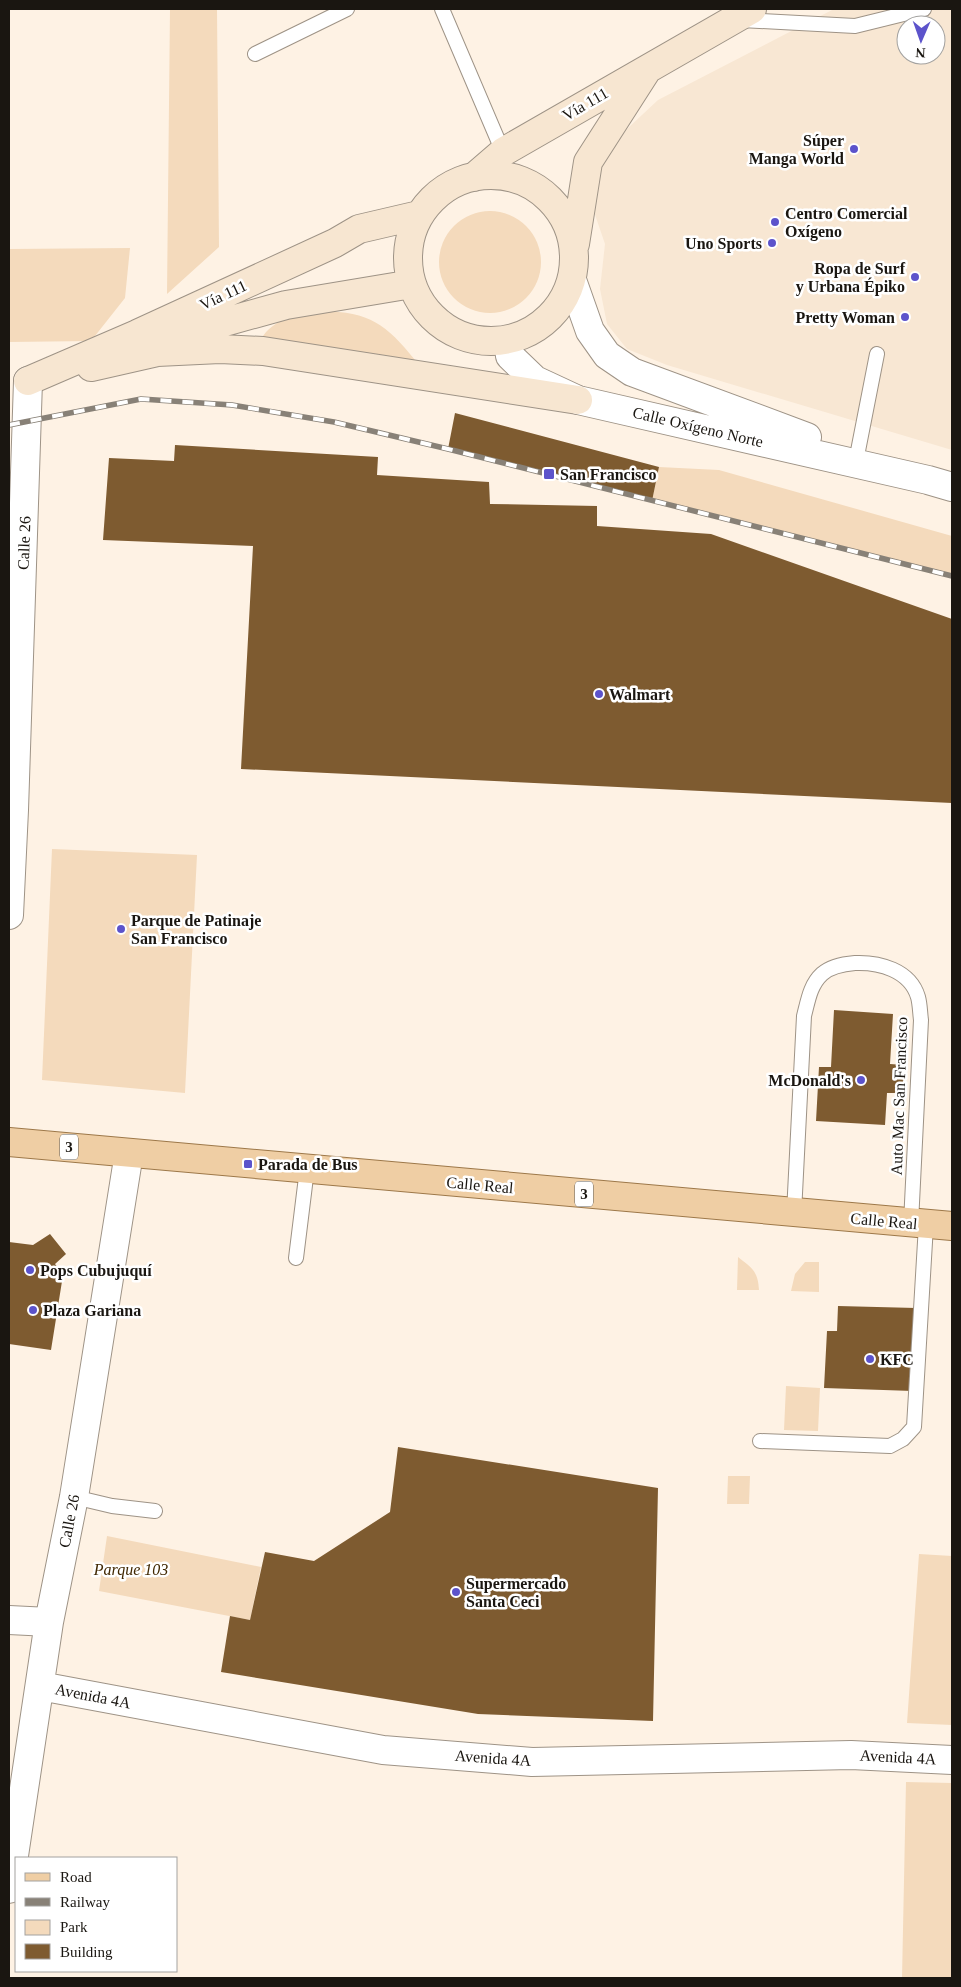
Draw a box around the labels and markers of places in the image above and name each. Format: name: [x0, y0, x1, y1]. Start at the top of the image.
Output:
place label: Súper Manga World: [749, 132, 844, 168]
marker: Súper Manga World: [848, 143, 860, 155]
place label: Centro Comercial Oxígeno: [785, 205, 908, 241]
marker: Centro Comercial Oxígeno: [769, 216, 781, 228]
place label: Uno Sports: [685, 235, 762, 253]
marker: Uno Sports: [766, 237, 778, 249]
place label: Ropa de Surf y Urbana Épiko: [796, 260, 906, 296]
marker: Ropa de Surf y Urbana Épiko: [909, 271, 921, 283]
place label: Pretty Woman: [796, 309, 895, 327]
marker: Pretty Woman: [899, 311, 911, 323]
place label: San Francisco: [560, 466, 656, 483]
marker: San Francisco: [542, 467, 556, 481]
place label: Walmart: [609, 686, 671, 703]
marker: Walmart: [593, 688, 605, 700]
place label: Parque de Patinaje San Francisco: [131, 912, 261, 947]
marker: Parque de Patinaje San Francisco: [115, 923, 127, 935]
place label: McDonald's: [768, 1072, 851, 1089]
marker: McDonald's: [855, 1074, 867, 1086]
place label: Parada de Bus: [258, 1156, 358, 1173]
marker: Parada de Bus: [242, 1158, 254, 1170]
place label: Pops Cubujuquí: [40, 1262, 152, 1280]
marker: Pops Cubujuquí: [24, 1264, 36, 1276]
place label: Plaza Gariana: [43, 1302, 141, 1319]
marker: Plaza Gariana: [27, 1304, 39, 1316]
place label: KFC: [880, 1351, 914, 1368]
marker: KFC: [864, 1353, 876, 1365]
place label: Supermercado Santa Ceci: [466, 1575, 566, 1610]
marker: Supermercado Santa Ceci: [450, 1586, 462, 1598]

